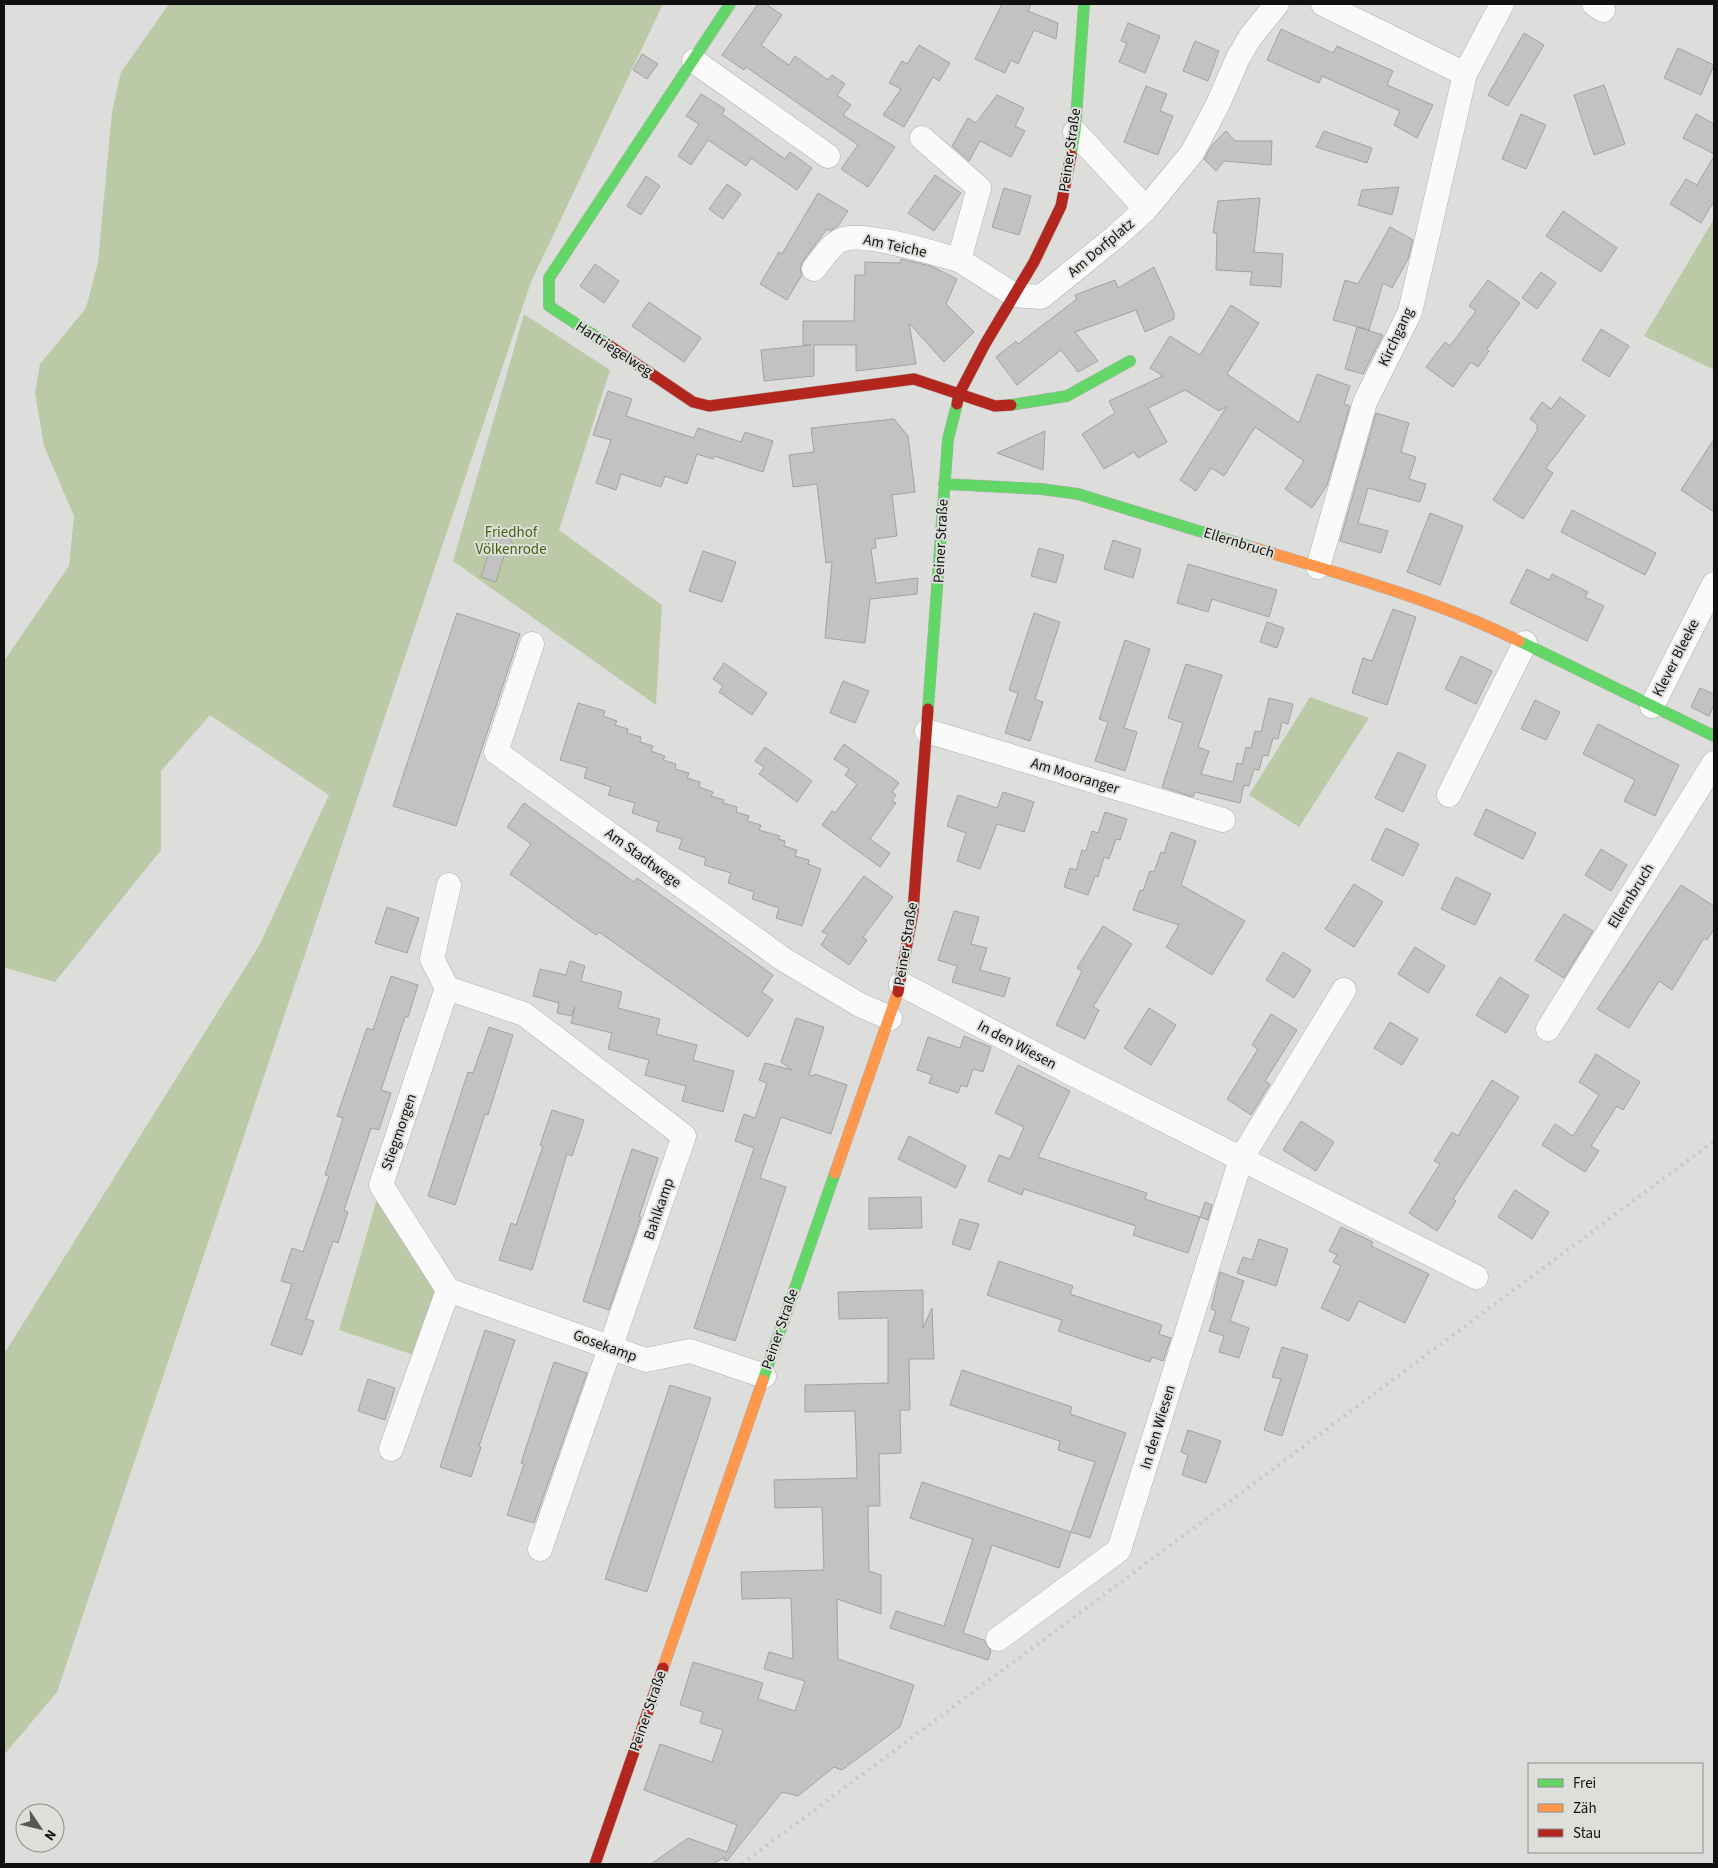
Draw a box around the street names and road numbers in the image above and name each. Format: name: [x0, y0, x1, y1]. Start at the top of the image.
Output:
street label: Peiner Straße: [1054, 107, 1086, 193]
street label: Am Dorfplatz: [1063, 214, 1139, 282]
street label: Am Teiche: [861, 229, 929, 263]
street label: Kirchgang: [1373, 304, 1419, 370]
street label: Hartriegelweg: [571, 316, 657, 382]
street label: Peiner Straße: [928, 498, 954, 584]
street label: Ellernbruch: [1201, 522, 1277, 564]
street label: Klever Bleeke: [1647, 615, 1705, 701]
street label: Am Mooranger: [1028, 753, 1123, 800]
street label: Am Stadtwege: [601, 823, 685, 893]
street label: Ellernbruch: [1603, 859, 1659, 933]
street label: Peiner Straße: [889, 901, 923, 987]
street label: In den Wiesen: [974, 1015, 1060, 1075]
street label: Stiegmorgen: [376, 1091, 422, 1173]
street label: Bahlkamp: [639, 1175, 679, 1243]
street label: Peiner Straße: [756, 1286, 804, 1372]
street label: Gosekamp: [570, 1325, 640, 1367]
street label: In den Wiesen: [1135, 1382, 1181, 1472]
street label: Peiner Straße: [624, 1668, 672, 1754]

